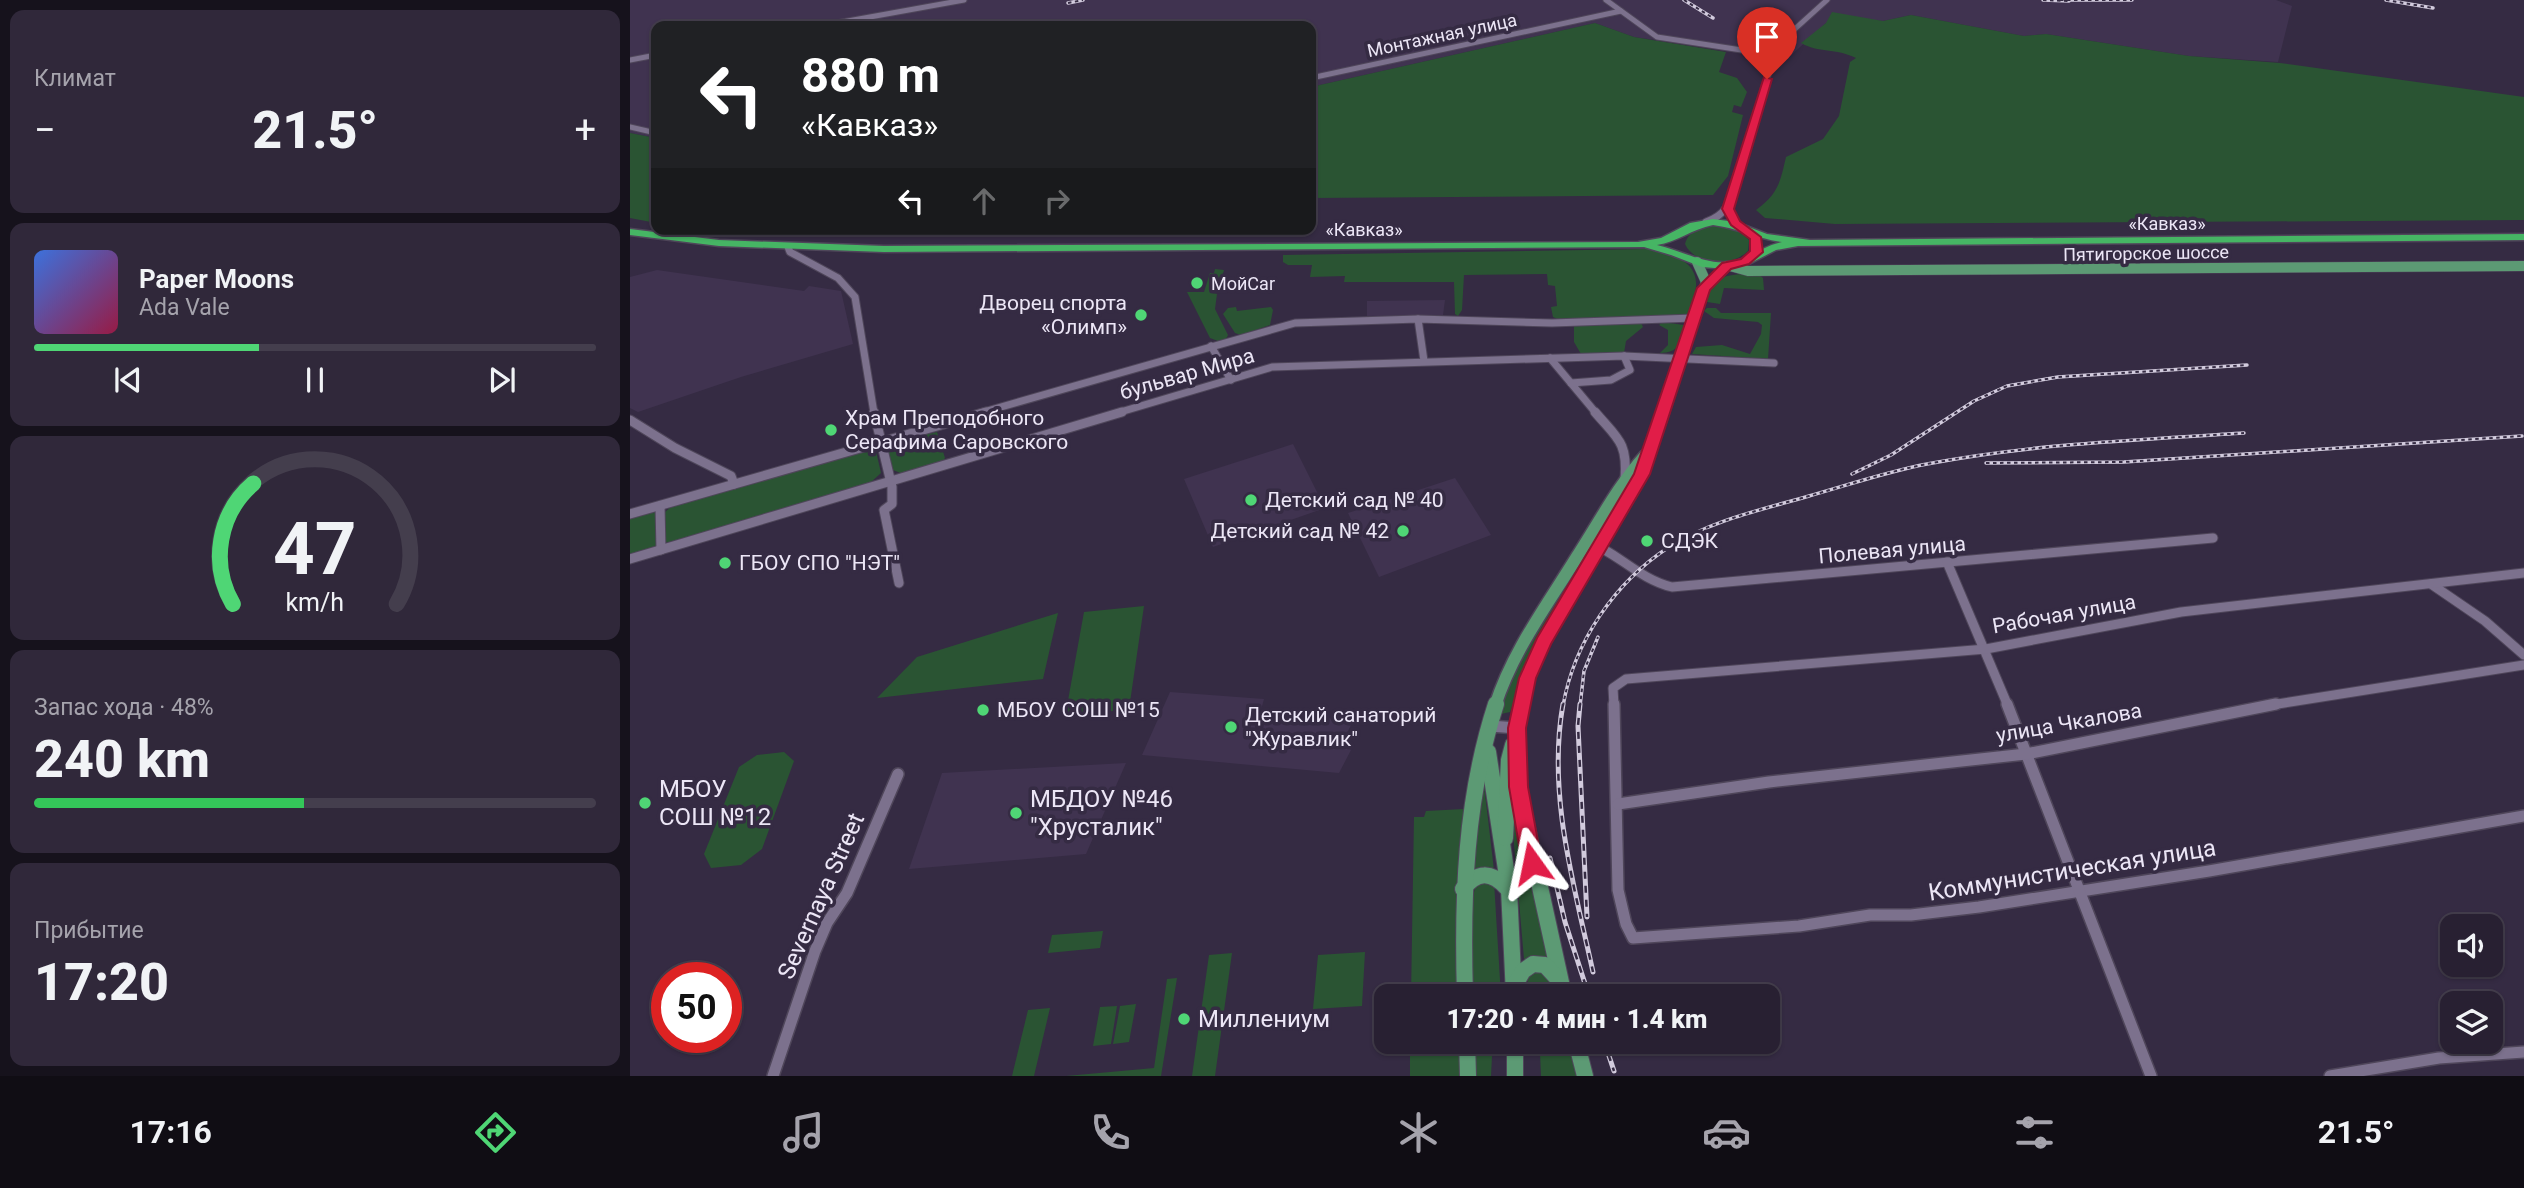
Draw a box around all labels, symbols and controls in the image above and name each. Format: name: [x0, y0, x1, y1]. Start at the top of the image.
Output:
pin: [1737, 7, 1797, 79]
street label: Монтажная улица: [1365, 9, 1519, 61]
icon: arrive: [1748, 18, 1786, 56]
text: 880 m: [801, 47, 940, 104]
icon: left: [686, 49, 777, 140]
text: Климат: [34, 65, 116, 92]
text: 21.5°: [252, 100, 378, 161]
text: «Кавказ»: [801, 106, 938, 144]
text: −: [34, 108, 56, 152]
text: +: [574, 108, 596, 152]
icon: left: [892, 182, 930, 220]
icon: ahead: [965, 182, 1003, 220]
icon: right: [1038, 182, 1076, 220]
street label: «Кавказ»: [2128, 213, 2206, 234]
street label: «Кавказ»: [1325, 219, 1403, 240]
street label: Пятигорское шоссе: [2063, 241, 2229, 265]
text: Paper Moons: [139, 264, 294, 294]
place label: МойCar: [1211, 273, 1275, 294]
marker: МойCar: [1189, 275, 1205, 291]
place label: Дворец спорта «Олимп»: [979, 291, 1127, 339]
text: Ada Vale: [139, 294, 230, 321]
marker: Дворец спорта «Олимп»: [1133, 307, 1149, 323]
street label: бульвар Мира: [1117, 343, 1257, 405]
icon: previous: [109, 361, 147, 399]
icon: pause: [296, 361, 334, 399]
icon: next: [483, 361, 521, 399]
place label: Храм Преподобного Серафима Саровского: [845, 406, 1068, 454]
marker: Храм Преподобного Серафима Саровского: [823, 422, 839, 438]
place label: Детский сад № 40: [1265, 488, 1444, 512]
marker: Детский сад № 40: [1243, 492, 1259, 508]
text: 47: [273, 506, 357, 592]
place label: Детский сад № 42: [1210, 519, 1389, 543]
marker: Детский сад № 42: [1395, 523, 1411, 539]
place label: СДЭК: [1661, 529, 1719, 553]
street label: Полевая улица: [1817, 532, 1967, 568]
marker: СДЭК: [1639, 533, 1655, 549]
place label: ГБОУ СПО "НЭТ": [739, 551, 900, 575]
marker: ГБОУ СПО "НЭТ": [717, 555, 733, 571]
text: km/h: [286, 588, 344, 617]
street label: Рабочая улица: [1990, 590, 2138, 638]
text: Запас хода · 48%: [34, 694, 214, 721]
place label: МБОУ СОШ №15: [997, 698, 1160, 722]
street label: улица Чкалова: [1994, 698, 2144, 748]
marker: МБОУ СОШ №15: [975, 702, 991, 718]
place label: Детский санаторий "Журавлик": [1245, 703, 1436, 751]
marker: Детский санаторий "Журавлик": [1223, 719, 1239, 735]
text: 240 km: [34, 729, 210, 790]
place label: МБОУ СОШ №12: [659, 775, 771, 831]
place label: МБДОУ №46 "Хрусталик": [1030, 785, 1173, 841]
marker: МБОУ СОШ №12: [637, 795, 653, 811]
marker: МБДОУ №46 "Хрусталик": [1008, 805, 1024, 821]
street label: Severnaya Street: [772, 809, 870, 983]
position arrow: [1495, 826, 1569, 900]
street label: Коммунистическая улица: [1926, 833, 2218, 907]
map controls: [2440, 914, 2503, 1054]
button: sound: [2440, 914, 2503, 977]
text: Прибытие: [34, 917, 144, 944]
text: 17:20: [34, 952, 169, 1013]
speed limit sign: 50: [651, 962, 742, 1053]
button: layers: [2440, 991, 2503, 1054]
text: 17:20 · 4 мин · 1.4 km: [1447, 1004, 1707, 1034]
place label: Миллениум: [1198, 1005, 1330, 1033]
marker: Миллениум: [1176, 1011, 1192, 1027]
icon: directions: [471, 1108, 520, 1157]
icon: music: [779, 1108, 828, 1157]
icon: phone: [1086, 1108, 1135, 1157]
icon: climate: [1394, 1108, 1443, 1157]
icon: car: [1702, 1108, 1751, 1157]
icon: filters: [2010, 1108, 2059, 1157]
text: 17:16: [129, 1113, 212, 1151]
text: 21.5°: [2318, 1113, 2394, 1151]

